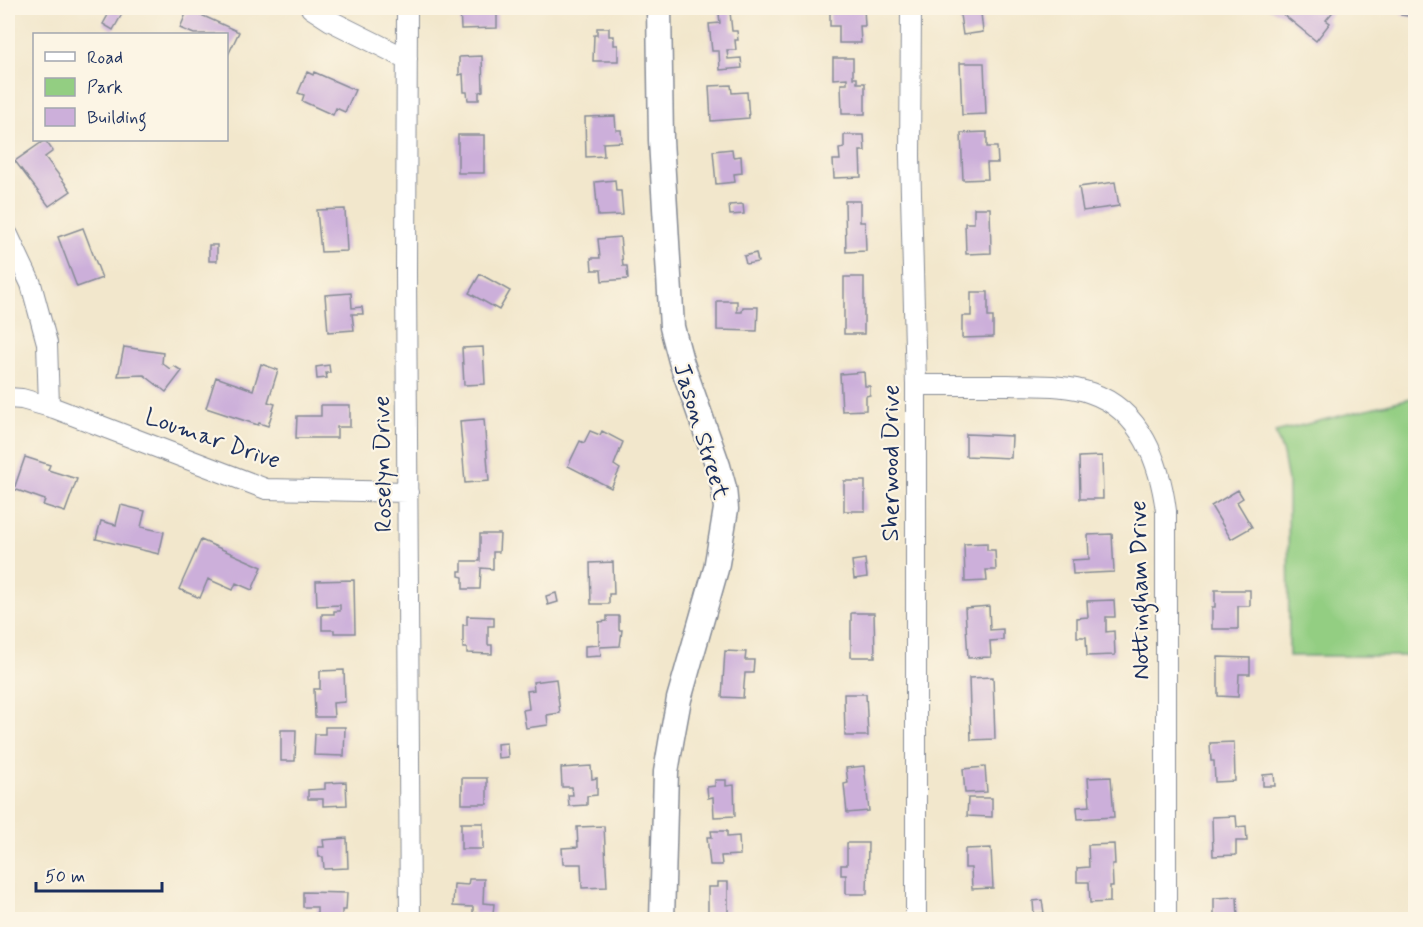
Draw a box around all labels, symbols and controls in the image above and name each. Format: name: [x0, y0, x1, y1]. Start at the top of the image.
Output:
legend: [33, 33, 228, 141]
text: Road: [87, 46, 123, 70]
text: Park: [87, 76, 123, 100]
text: Building: [87, 106, 147, 132]
street label: Jason Street: [665, 360, 736, 503]
street label: Sherwood Drive: [876, 384, 907, 542]
street label: Roselyn Drive: [367, 395, 400, 533]
street label: Loumar Drive: [141, 402, 284, 477]
street label: Nottingham Drive: [1123, 500, 1161, 680]
scale bar: [36, 855, 162, 893]
text: 50 m: [45, 865, 85, 889]

